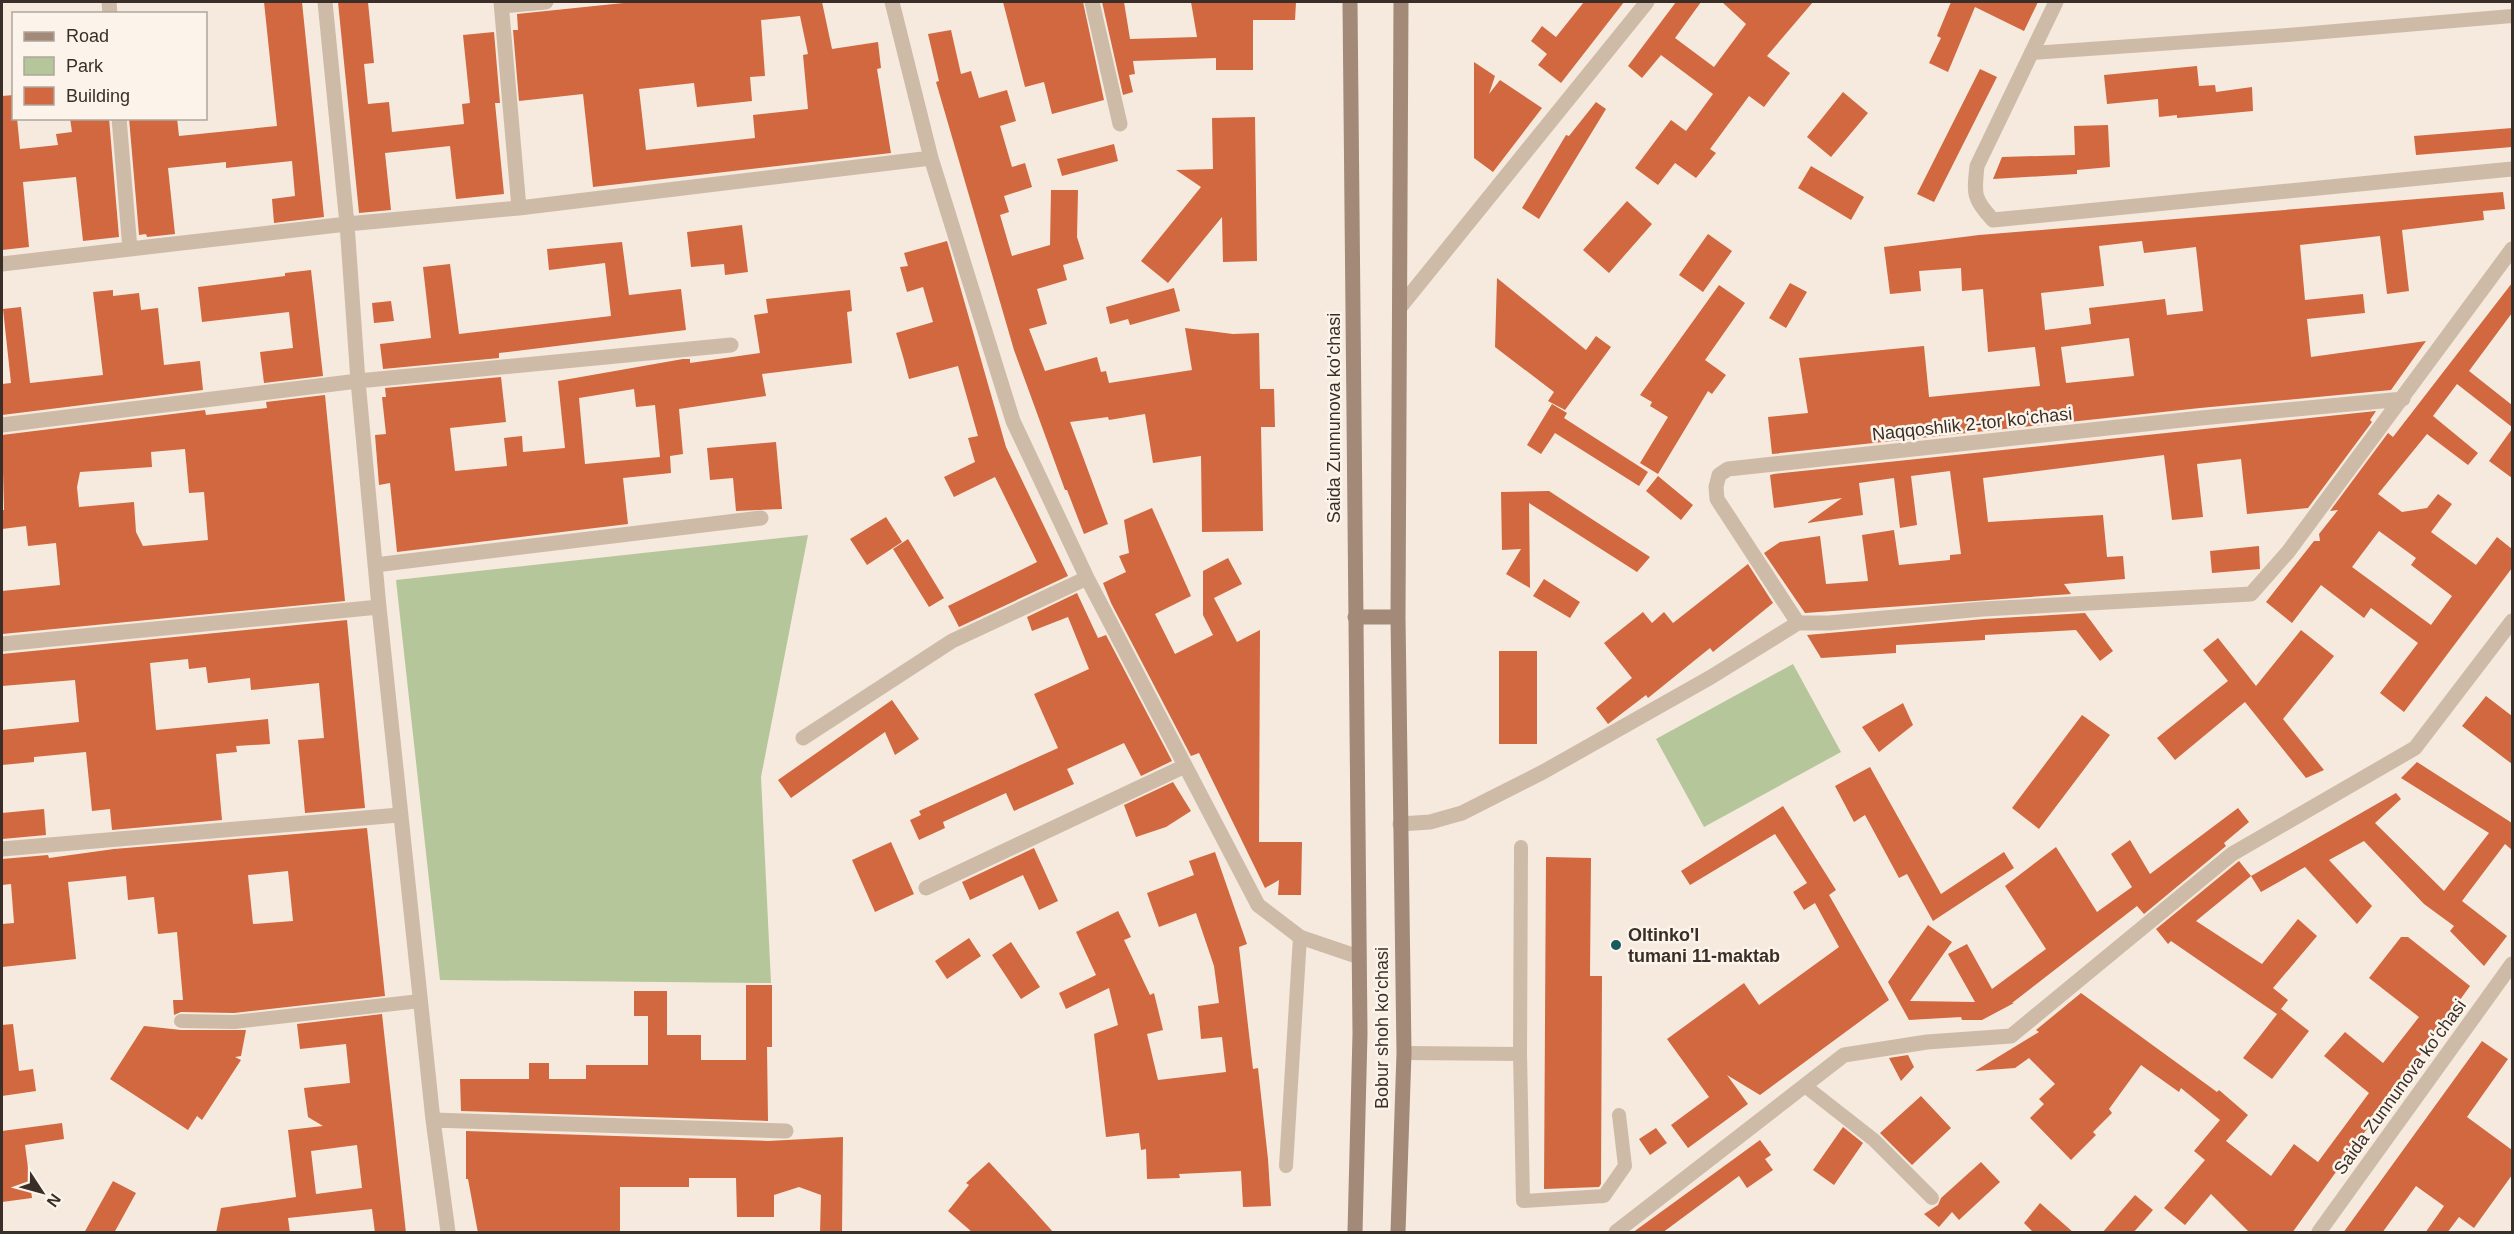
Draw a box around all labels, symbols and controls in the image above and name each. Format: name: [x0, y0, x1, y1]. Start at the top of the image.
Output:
legend: [12, 12, 207, 120]
text: Road: [66, 26, 109, 46]
text: Park: [66, 56, 104, 76]
text: Building: [66, 86, 130, 106]
street label: Saida Zunnunova ko'chasi: [1324, 313, 1344, 523]
street label: Naqqoshlik 2-tor koʻchasi: [1871, 404, 2073, 444]
place label: Oltinko'l tumani 11-maktab: [1628, 925, 1780, 966]
marker: Oltinko'l tumani 11-maktab: [1609, 938, 1623, 952]
street label: Bobur shoh koʻchasi: [1372, 947, 1392, 1109]
street label: Saida Zunnunova koʻchasi: [2330, 996, 2470, 1178]
north arrow: [12, 1162, 72, 1222]
text: N: [43, 1191, 64, 1210]

